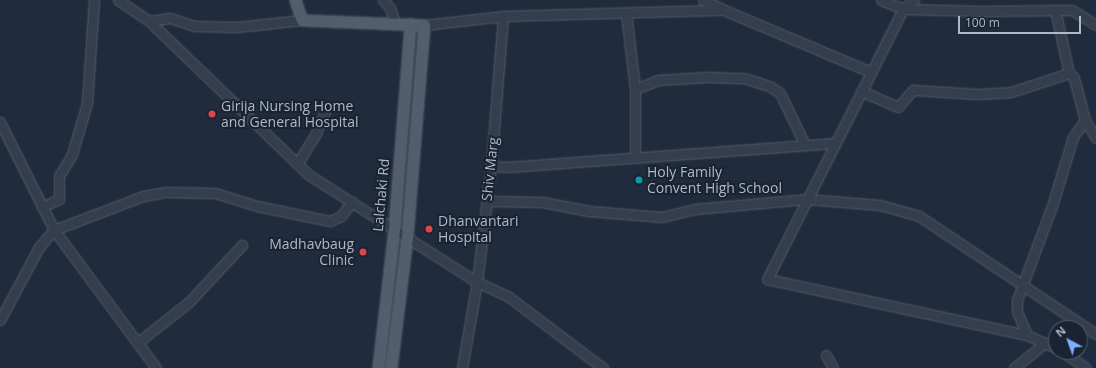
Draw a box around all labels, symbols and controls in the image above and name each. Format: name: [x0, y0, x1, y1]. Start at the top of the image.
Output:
scale bar: [960, 8, 1083, 34]
text: 100 m: [965, 14, 1000, 31]
place label: Girija Nursing Home and General Hospital: [221, 98, 359, 130]
marker: Girija Nursing Home and General Hospital: [206, 108, 218, 120]
street label: Shiv Marg: [478, 136, 502, 202]
street label: Lalchaki Rd: [369, 158, 393, 232]
place label: Holy Family Convent High School: [647, 164, 782, 196]
marker: Holy Family Convent High School: [634, 175, 644, 185]
place label: Dhanvantari Hospital: [438, 213, 518, 246]
marker: Dhanvantari Hospital: [423, 223, 435, 235]
place label: Madhavbaug Clinic: [269, 236, 354, 268]
marker: Madhavbaug Clinic: [357, 246, 369, 258]
north arrow: [1048, 320, 1088, 360]
text: N: [1052, 323, 1069, 340]

